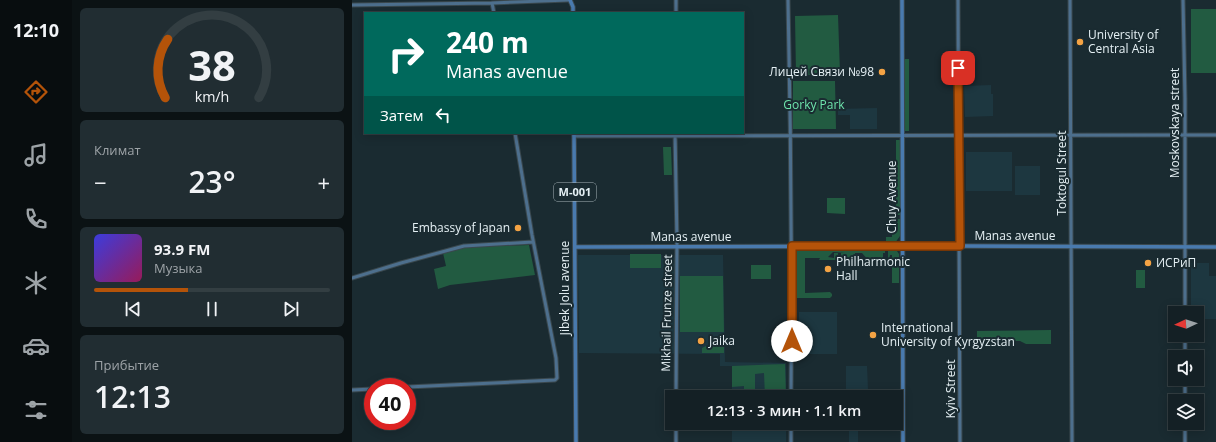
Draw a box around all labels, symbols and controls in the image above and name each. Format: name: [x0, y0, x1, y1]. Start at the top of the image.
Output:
text: 12:10: [13, 18, 59, 42]
text: 240 m: [446, 23, 529, 61]
place label: University of Central Asia: [1088, 26, 1159, 57]
icon: right: [380, 28, 432, 80]
text: 38: [188, 37, 236, 93]
marker: University of Central Asia: [1075, 37, 1085, 47]
pin: [941, 51, 975, 85]
icon: arrive: [947, 57, 969, 79]
text: Manas avenue: [446, 59, 568, 83]
place label: Лицей Связи №98: [769, 63, 874, 80]
marker: Лицей Связи №98: [877, 67, 887, 77]
street label: Moskovskaya street: [1166, 68, 1183, 178]
icon: directions: [22, 78, 50, 106]
text: km/h: [195, 87, 229, 106]
park label: Gorky Park: [783, 96, 845, 113]
icon: left: [432, 104, 454, 126]
text: Затем: [380, 105, 424, 125]
street label: Toktogul Street: [1053, 130, 1070, 216]
icon: music: [22, 141, 50, 169]
text: Климат: [94, 141, 141, 159]
street label: Chuy Avenue: [883, 160, 900, 234]
text: 23°: [188, 161, 236, 202]
text: −: [94, 167, 107, 197]
text: +: [317, 167, 330, 197]
road number: М-001: [554, 183, 596, 201]
icon: phone: [22, 205, 50, 233]
place label: Embassy of Japan: [412, 219, 510, 236]
marker: Embassy of Japan: [513, 223, 523, 233]
street label: Manas avenue: [974, 227, 1056, 244]
street label: Manas avenue: [650, 228, 732, 245]
text: 93.9 FM: [154, 239, 210, 259]
street label: Jibek Jolu avenue: [556, 240, 573, 336]
place label: Philharmonic Hall: [836, 253, 910, 284]
street label: Mikhail Frunze street: [657, 254, 676, 372]
place label: ИСРиП: [1156, 254, 1196, 271]
marker: ИСРиП: [1143, 258, 1153, 268]
text: Музыка: [154, 259, 202, 277]
marker: Philharmonic Hall: [823, 264, 833, 274]
icon: climate: [22, 269, 50, 297]
icon: previous: [122, 298, 144, 320]
icon: pause: [201, 298, 223, 320]
icon: next: [280, 298, 302, 320]
north arrow: [1168, 306, 1204, 342]
map controls: [1168, 306, 1204, 430]
place label: International University of Kyrgyzstan: [881, 319, 1015, 350]
position arrow: [771, 320, 813, 362]
marker: International University of Kyrgyzstan: [868, 330, 878, 340]
icon: car: [22, 332, 50, 360]
place label: Jaika: [708, 332, 735, 349]
marker: Jaika: [696, 336, 706, 346]
button: sound: [1168, 350, 1204, 386]
text: Прибытие: [94, 356, 159, 374]
street label: Kyiv Street: [942, 359, 959, 419]
text: 12:13: [94, 376, 171, 417]
speed limit sign: 40: [364, 378, 416, 430]
button: layers: [1168, 394, 1204, 430]
icon: filters: [22, 396, 50, 424]
text: 12:13 · 3 мин · 1.1 km: [707, 400, 861, 420]

